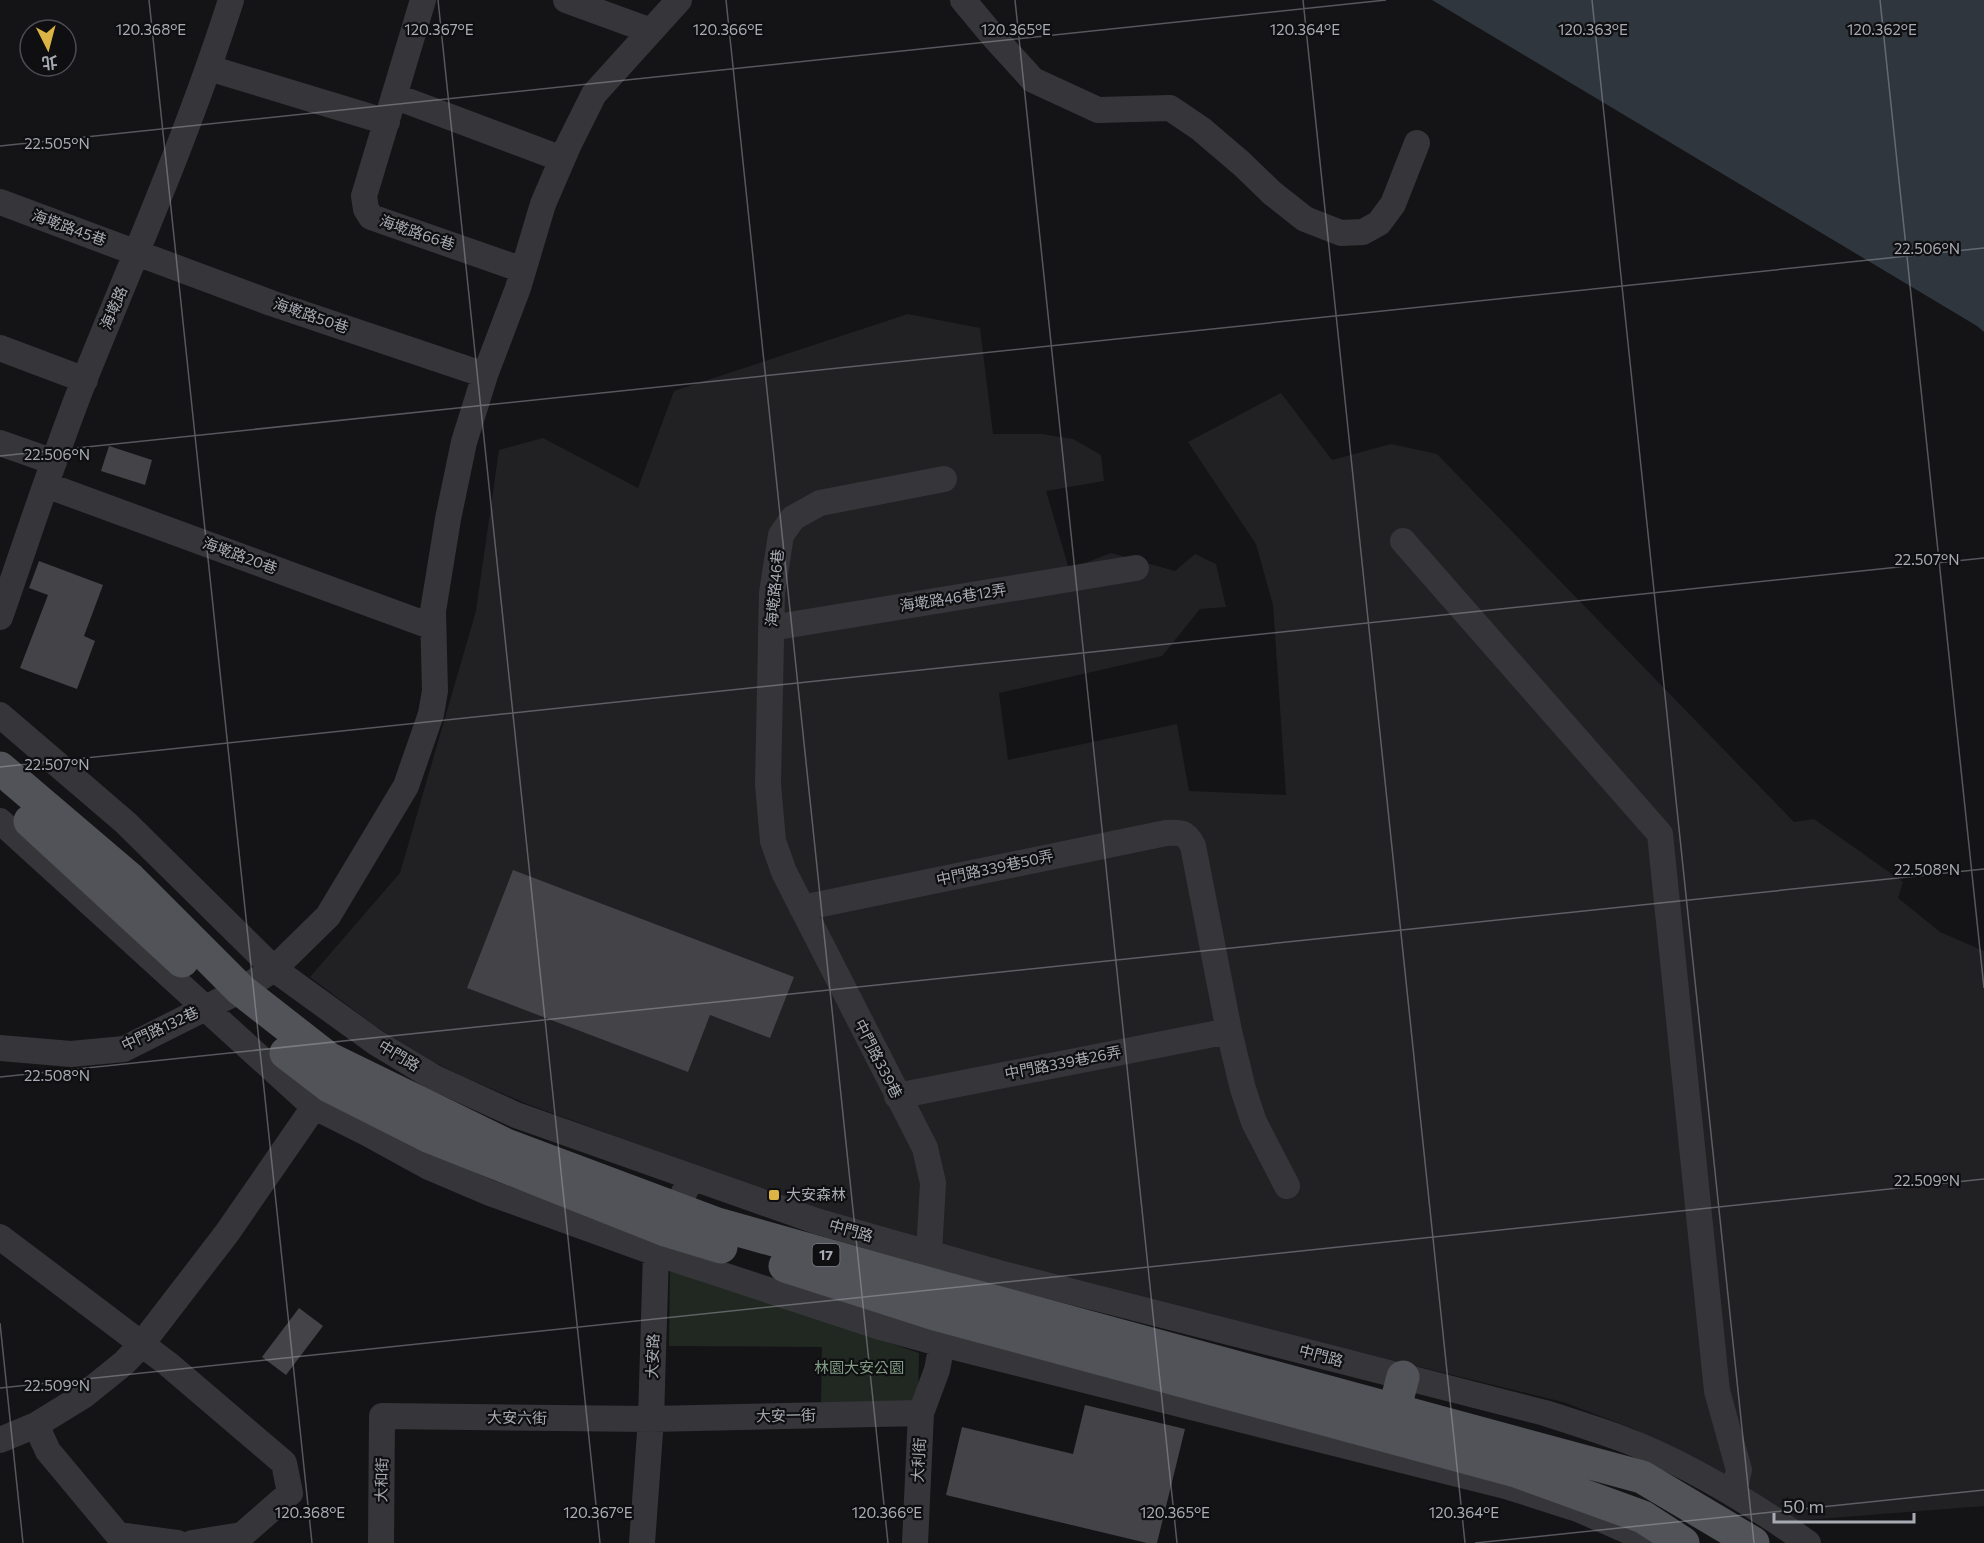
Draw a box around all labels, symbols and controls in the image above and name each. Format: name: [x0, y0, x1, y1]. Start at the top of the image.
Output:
north arrow: [18, 18, 78, 78]
text: 120.368°E: [116, 20, 186, 38]
text: 120.367°E: [404, 20, 474, 38]
text: 120.366°E: [693, 20, 763, 38]
text: 120.365°E: [981, 20, 1051, 38]
text: 120.364°E: [1270, 20, 1340, 38]
text: 120.363°E: [1558, 20, 1628, 38]
text: 120.362°E: [1847, 20, 1917, 38]
text: 北: [41, 53, 59, 74]
text: 22.505°N: [24, 134, 90, 152]
street label: 海墘路45巷: [30, 205, 109, 249]
street label: 海墘路66巷: [377, 211, 457, 253]
text: 22.506°N: [1894, 239, 1960, 257]
street label: 海墘路: [96, 283, 130, 332]
street label: 海墘路50巷: [271, 294, 351, 336]
text: 22.506°N: [24, 445, 90, 463]
street label: 海墘路20巷: [201, 533, 280, 577]
street label: 海墘路46巷: [762, 548, 786, 628]
text: 22.507°N: [1895, 550, 1959, 568]
street label: 海墘路46巷12弄: [898, 580, 1008, 614]
text: 22.507°N: [25, 755, 89, 773]
street label: 中門路339巷50弄: [934, 846, 1055, 888]
text: 22.508°N: [1894, 860, 1960, 878]
street label: 中門路132巷: [118, 1002, 201, 1054]
street label: 中門路339巷: [851, 1016, 906, 1101]
street label: 中門路: [376, 1036, 423, 1074]
street label: 中門路339巷26弄: [1003, 1042, 1123, 1082]
text: 22.508°N: [24, 1066, 90, 1084]
text: 22.509°N: [1894, 1171, 1960, 1189]
place label: 大安森林: [786, 1185, 846, 1203]
marker: 大安森林: [767, 1188, 781, 1202]
street label: 中門路: [827, 1215, 875, 1245]
road number: 17: [812, 1244, 840, 1266]
street label: 大安路: [642, 1333, 662, 1379]
street label: 中門路: [1297, 1341, 1345, 1370]
park label: 林園大安公園: [814, 1358, 904, 1376]
text: 22.509°N: [24, 1376, 90, 1394]
street label: 大安一街: [756, 1405, 816, 1425]
street label: 大安六街: [487, 1407, 547, 1427]
street label: 大利街: [908, 1437, 928, 1483]
street label: 大和街: [372, 1457, 390, 1503]
scale bar: [1774, 1486, 1914, 1524]
text: 50 m: [1783, 1495, 1824, 1517]
text: 120.368°E: [275, 1503, 345, 1521]
text: 120.367°E: [563, 1503, 633, 1521]
text: 120.366°E: [852, 1503, 922, 1521]
text: 120.365°E: [1140, 1503, 1210, 1521]
text: 120.364°E: [1429, 1503, 1499, 1521]

